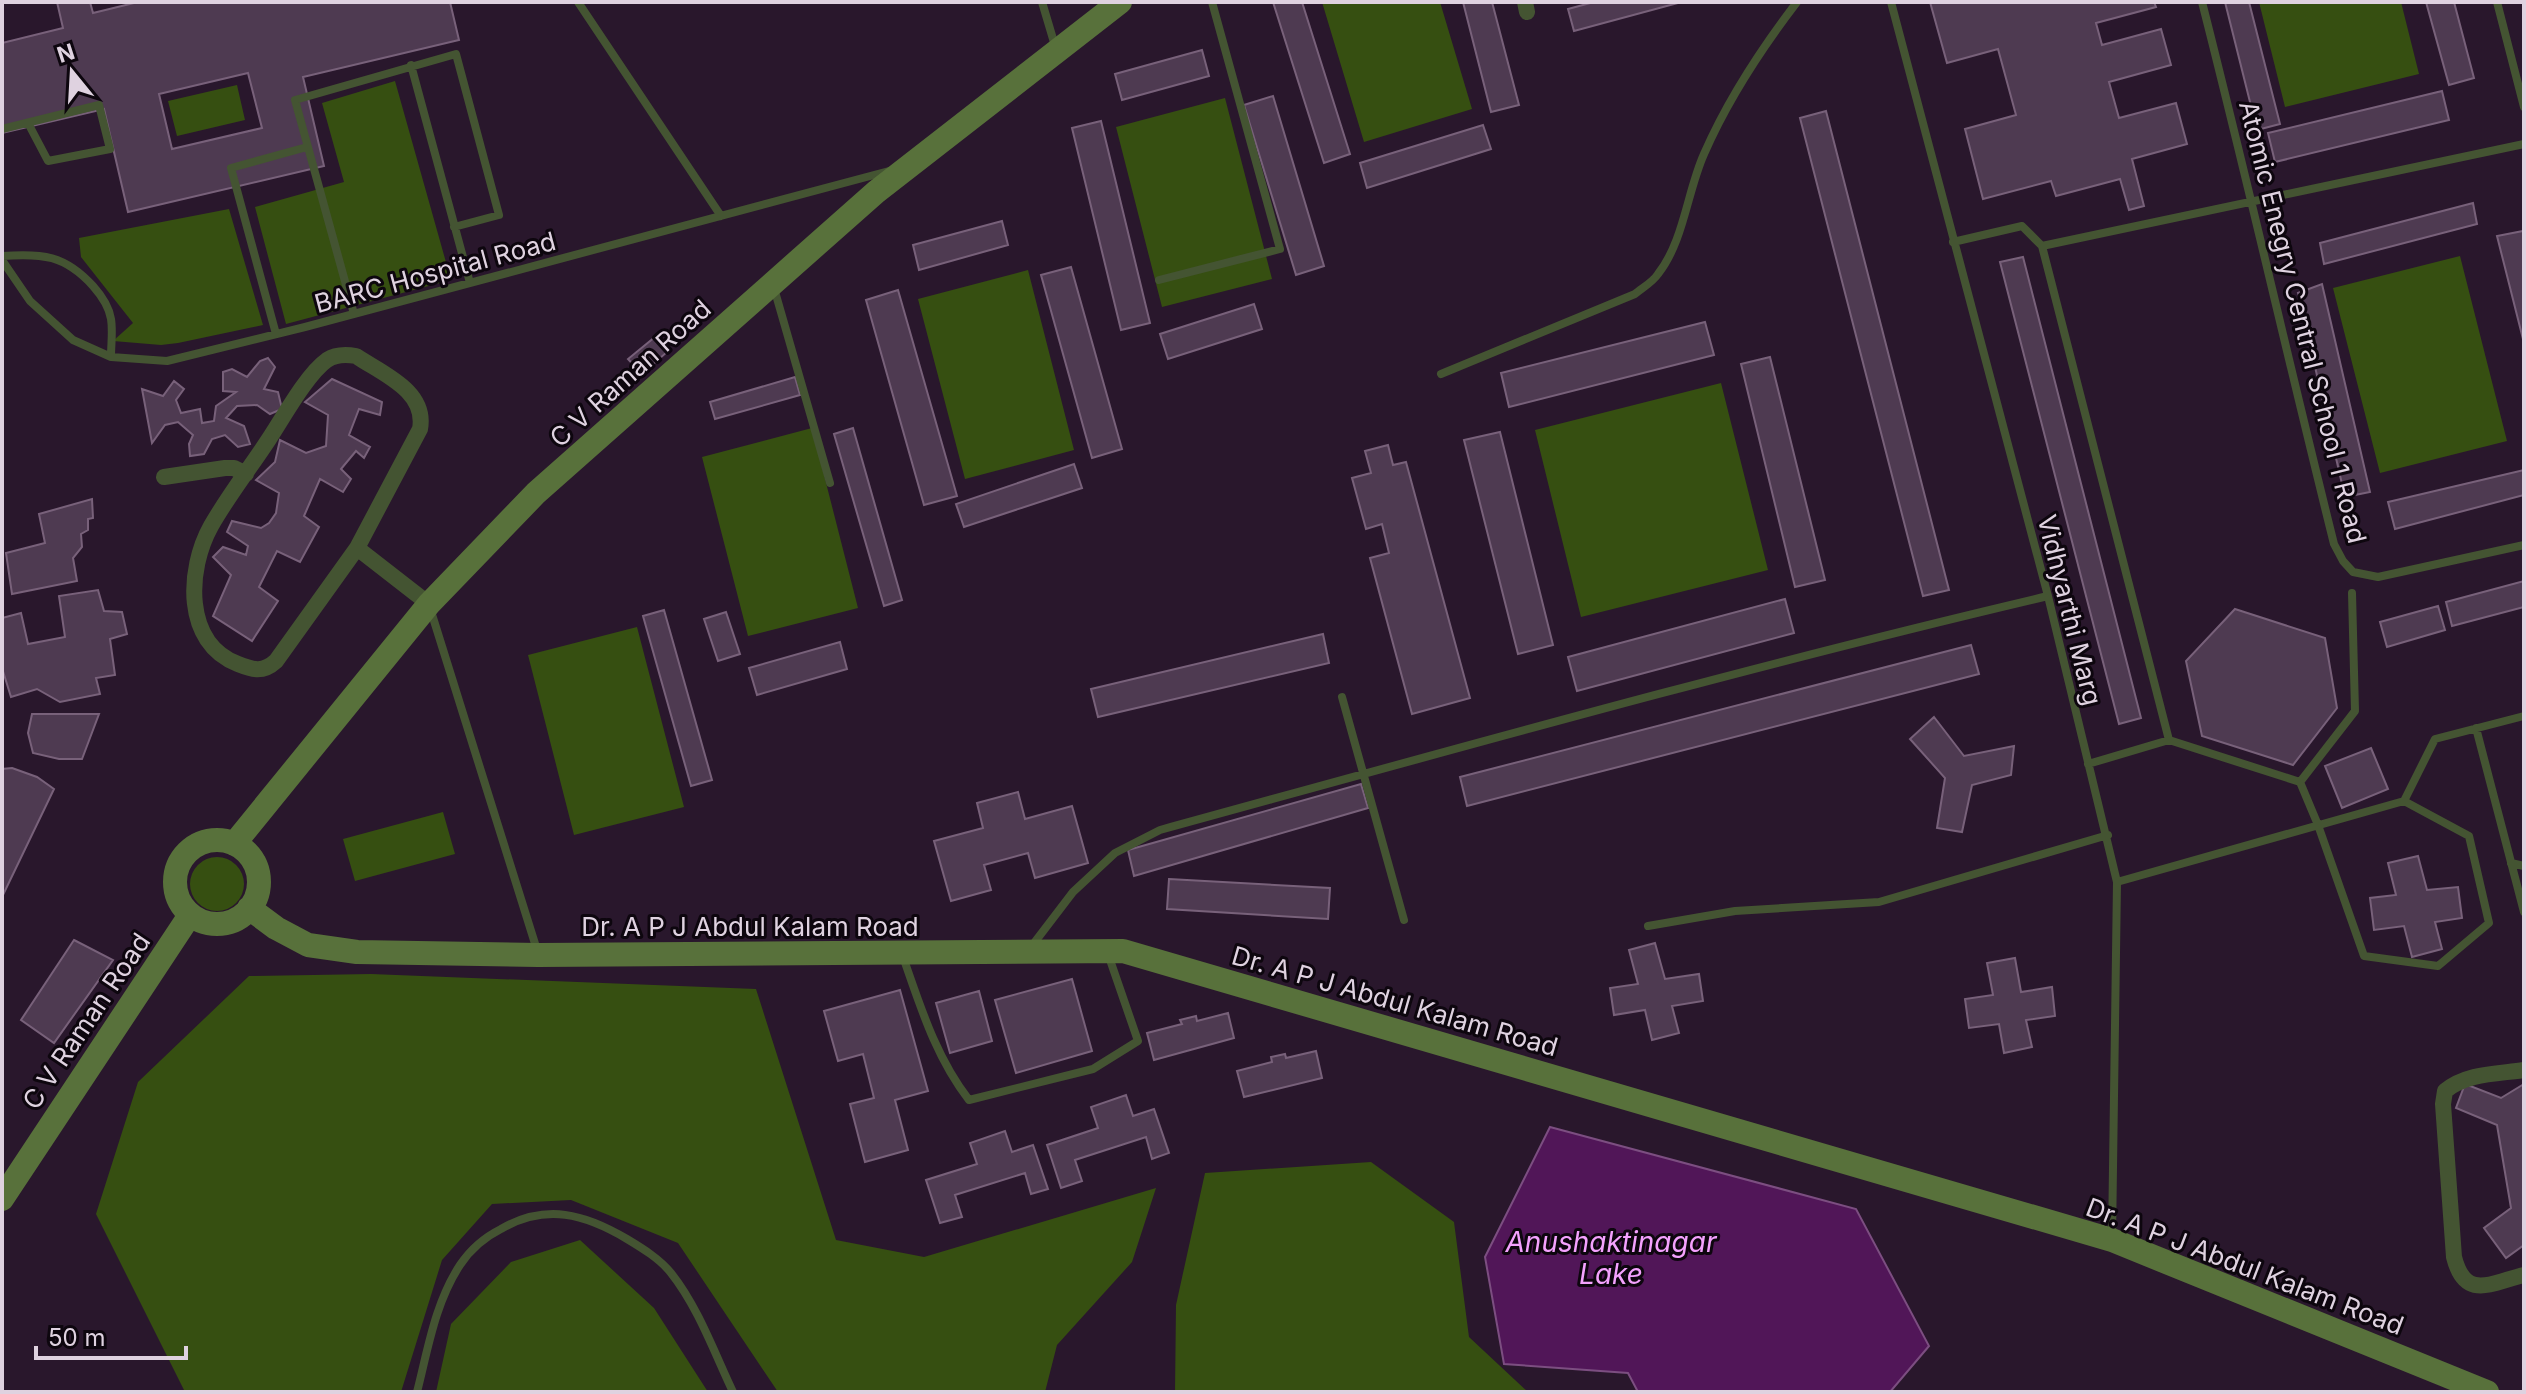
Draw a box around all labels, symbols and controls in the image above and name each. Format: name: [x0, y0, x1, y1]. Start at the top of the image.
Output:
north arrow: [32, 32, 112, 112]
text: N: [54, 38, 78, 68]
street label: Atomic Enegry Central School 1 Road: [2233, 97, 2373, 547]
street label: BARC Hospital Road: [311, 225, 559, 319]
street label: C V Raman Road: [543, 293, 717, 453]
street label: Vidhyarthi Marg: [2031, 511, 2109, 709]
street label: Dr. A P J Abdul Kalam Road: [581, 911, 919, 942]
street label: C V Raman Road: [16, 927, 156, 1115]
street label: Dr. A P J Abdul Kalam Road: [1228, 940, 1562, 1062]
street label: Dr. A P J Abdul Kalam Road: [2082, 1191, 2408, 1341]
water label: Anushaktinagar Lake: [1505, 1225, 1718, 1291]
scale bar: [36, 1310, 186, 1360]
text: 50 m: [48, 1323, 106, 1352]

